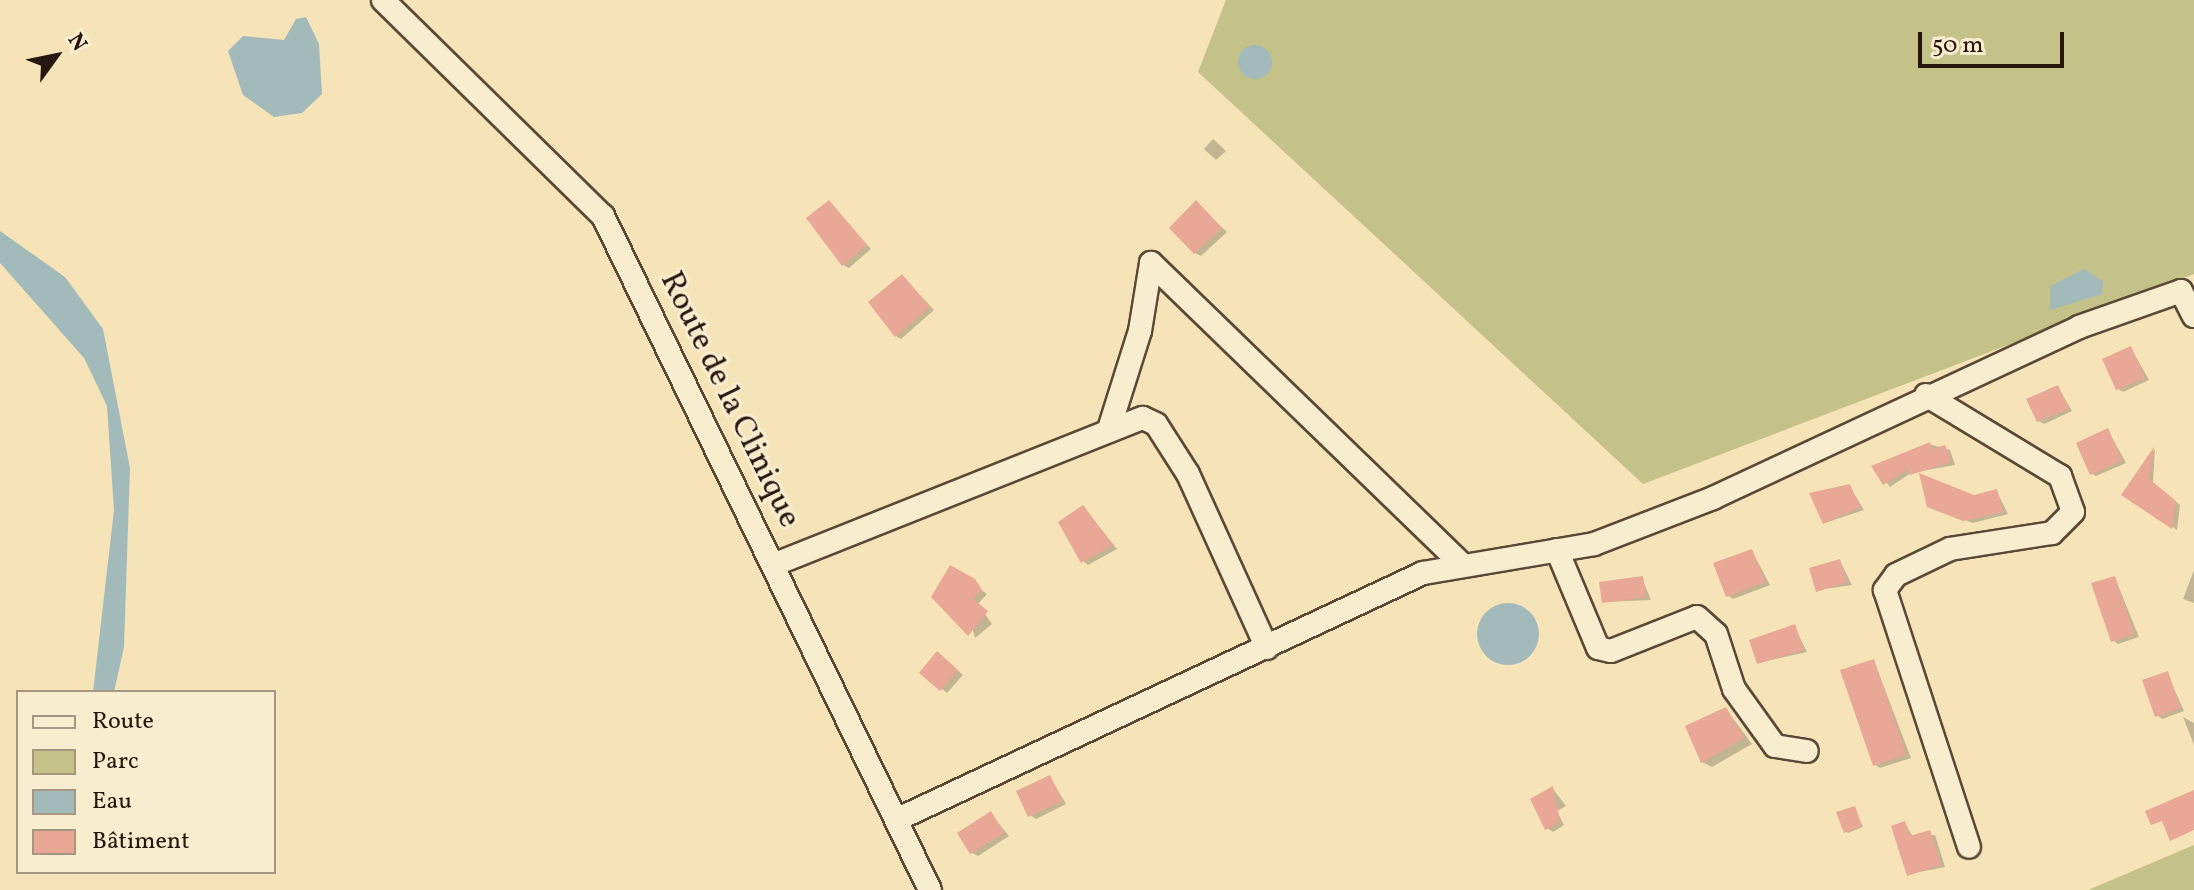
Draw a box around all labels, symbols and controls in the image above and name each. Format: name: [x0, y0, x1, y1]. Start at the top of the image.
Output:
north arrow: [16, 16, 96, 96]
scale bar: [1922, 16, 2068, 66]
text: N: [59, 28, 94, 58]
text: 50 m: [1932, 29, 1984, 63]
street label: Route de la Clinique: [650, 266, 808, 534]
legend: [16, 690, 276, 874]
text: Route: [92, 705, 154, 739]
text: Parc: [92, 745, 139, 779]
text: Eau: [92, 785, 132, 819]
text: Bâtiment: [92, 825, 190, 859]

